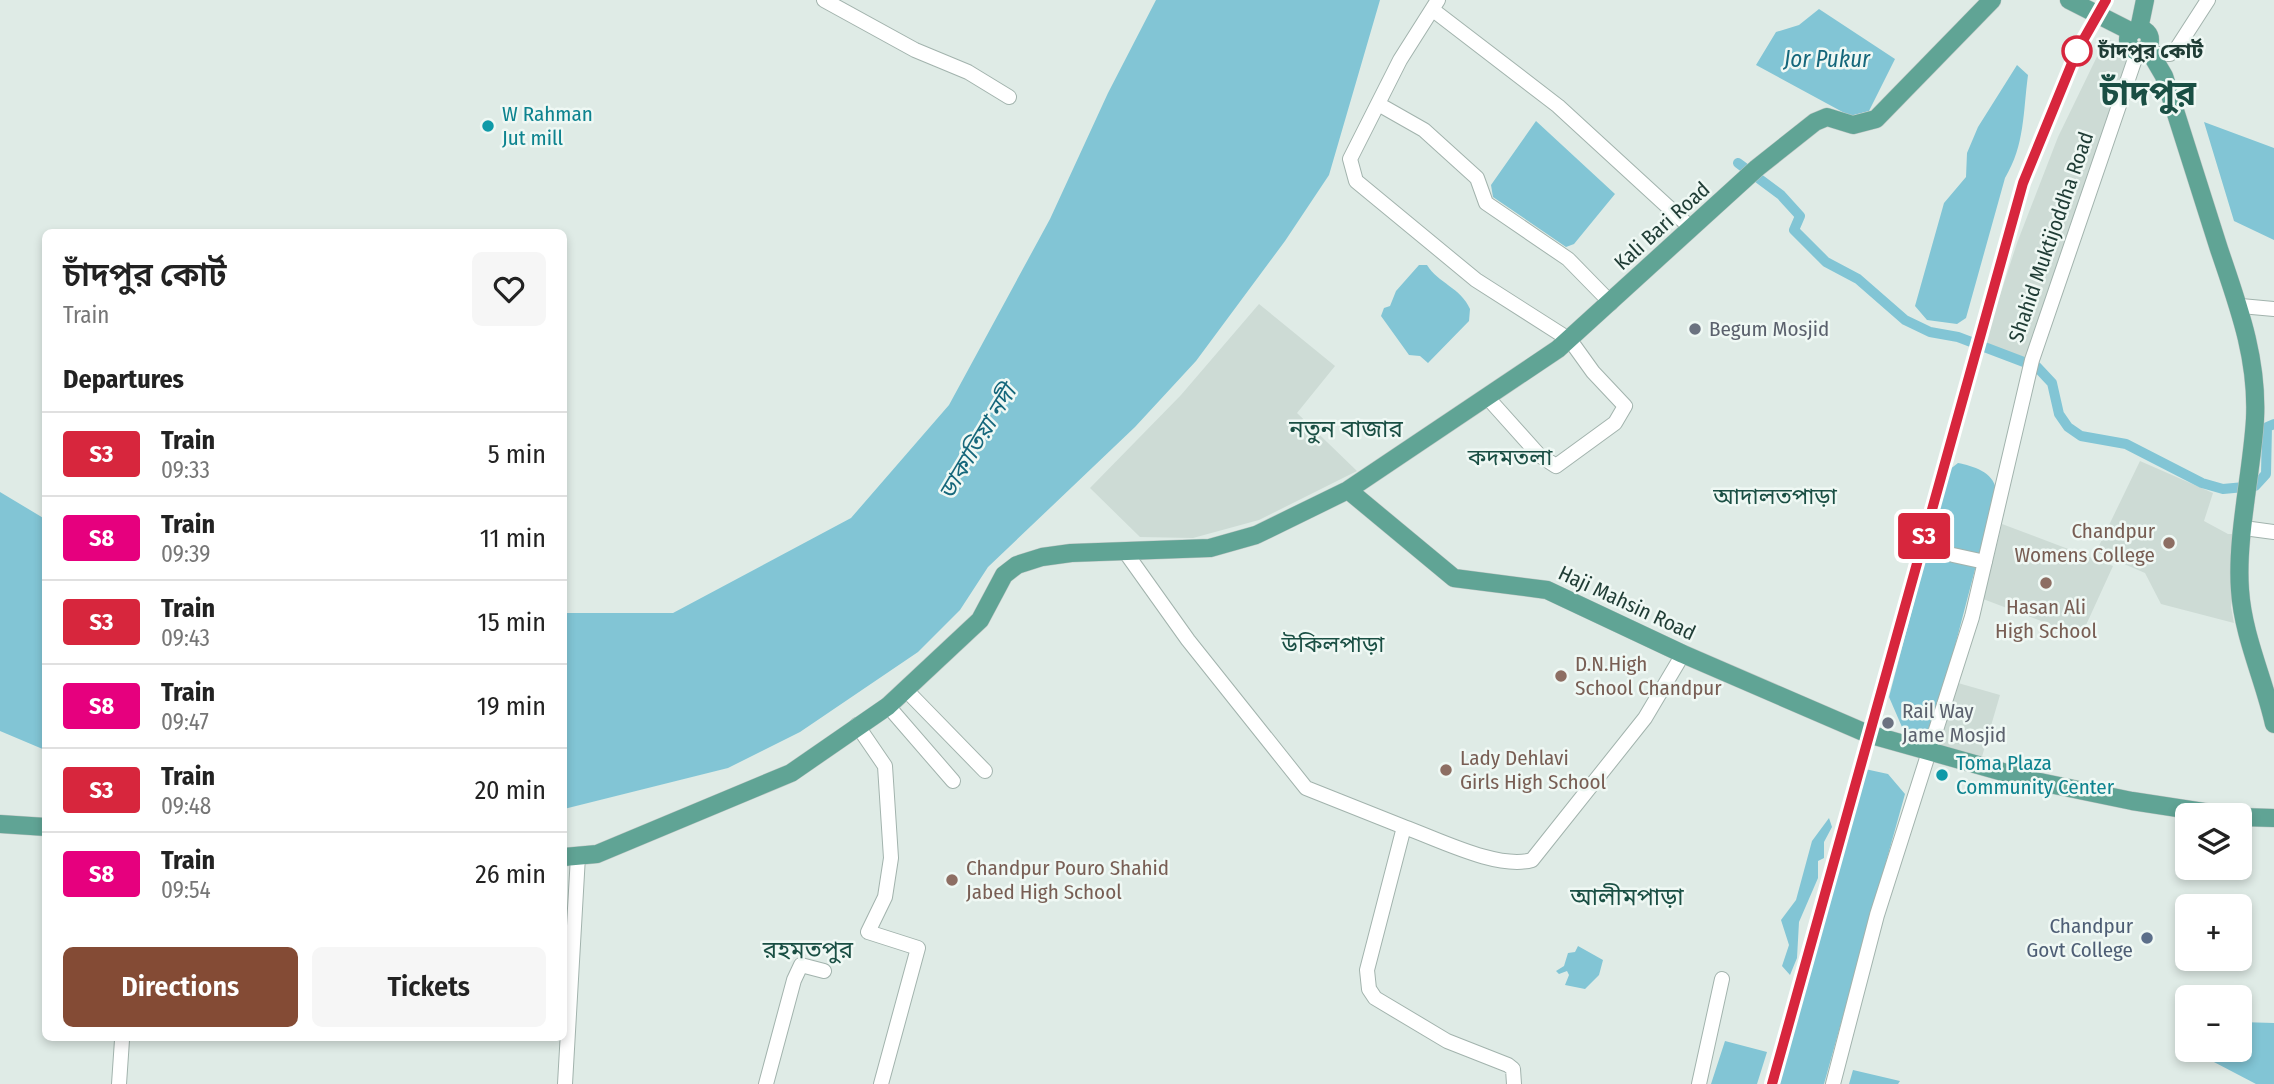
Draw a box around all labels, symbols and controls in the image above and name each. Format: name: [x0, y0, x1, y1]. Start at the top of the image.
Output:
marker: চাঁদপুর কোর্ট: [2062, 36, 2092, 66]
place label: চাঁদপুর কোর্ট: [2097, 38, 2203, 64]
water label: Jor Pukur: [1782, 45, 1871, 73]
district label: চাঁদপুর: [2099, 72, 2197, 114]
place label: W Rahman Jut mill: [502, 101, 593, 151]
marker: W Rahman Jut mill: [480, 118, 496, 134]
street label: Shahid Muktijoddha Road: [2003, 128, 2099, 346]
street label: Kali Bari Road: [1609, 176, 1715, 276]
button: heart: [472, 252, 546, 326]
text: চাঁদপুর কোর্ট: [63, 255, 227, 295]
text: Train: [63, 301, 109, 329]
place label: Begum Mosjid: [1709, 316, 1829, 342]
marker: Begum Mosjid: [1687, 321, 1703, 337]
text: Departures: [63, 364, 184, 395]
water label: ডাকাতিয়া নদী: [932, 377, 1024, 504]
district label: নতুন বাজার: [1288, 415, 1403, 444]
text: Train: [161, 425, 215, 456]
text: 5 min: [488, 439, 546, 470]
text: S3: [90, 440, 113, 468]
district label: কদমতলা: [1467, 443, 1553, 471]
text: 09:33: [161, 456, 210, 484]
district label: আদালতপাড়া: [1712, 482, 1838, 510]
text: Train: [161, 509, 215, 540]
line badge: S3: [1892, 513, 1955, 559]
place label: Chandpur Womens College: [2014, 518, 2156, 568]
text: S3: [1912, 522, 1936, 550]
text: 11 min: [480, 523, 546, 554]
text: S8: [89, 524, 114, 552]
marker: Chandpur Womens College: [2161, 535, 2177, 551]
text: 09:39: [161, 540, 210, 568]
street label: Haji Mahsin Road: [1554, 560, 1700, 646]
marker: Hasan Ali High School: [2038, 575, 2054, 591]
text: Train: [161, 593, 215, 624]
place label: Hasan Ali High School: [1995, 594, 2097, 644]
text: 15 min: [478, 607, 546, 638]
text: S3: [90, 608, 113, 636]
text: 09:43: [161, 624, 210, 652]
district label: উকিলপাড়া: [1281, 630, 1385, 658]
place label: D.N.High School Chandpur: [1575, 651, 1722, 701]
marker: D.N.High School Chandpur: [1553, 668, 1569, 684]
text: Train: [161, 677, 215, 708]
text: 19 min: [477, 691, 546, 722]
text: S8: [89, 692, 114, 720]
place label: Rail Way Jame Mosjid: [1902, 698, 2006, 748]
text: 09:47: [161, 708, 209, 736]
marker: Rail Way Jame Mosjid: [1880, 715, 1896, 731]
place label: Lady Dehlavi Girls High School: [1460, 745, 1607, 795]
place label: Toma Plaza Community Center: [1956, 750, 2115, 800]
text: Train: [161, 761, 215, 792]
marker: Lady Dehlavi Girls High School: [1438, 762, 1454, 778]
marker: Toma Plaza Community Center: [1934, 767, 1950, 783]
text: 20 min: [475, 775, 546, 806]
text: S3: [90, 776, 113, 804]
text: 09:48: [161, 792, 211, 820]
map controls: [2175, 803, 2252, 1062]
button: layers: [2175, 803, 2252, 880]
text: Train: [161, 845, 215, 876]
place label: Chandpur Pouro Shahid Jabed High School: [966, 855, 1169, 905]
text: 26 min: [475, 859, 546, 890]
text: S8: [89, 860, 114, 888]
marker: Chandpur Pouro Shahid Jabed High School: [944, 872, 960, 888]
text: 09:54: [161, 876, 211, 904]
district label: আলীমপাড়া: [1569, 883, 1684, 911]
button: +: [2175, 894, 2252, 971]
place label: Chandpur Govt College: [2026, 913, 2134, 963]
marker: Chandpur Govt College: [2139, 930, 2155, 946]
district label: রহমতপুর: [762, 936, 854, 964]
button: Directions: [63, 947, 298, 1027]
button: Tickets: [312, 947, 546, 1027]
button: −: [2175, 985, 2252, 1062]

